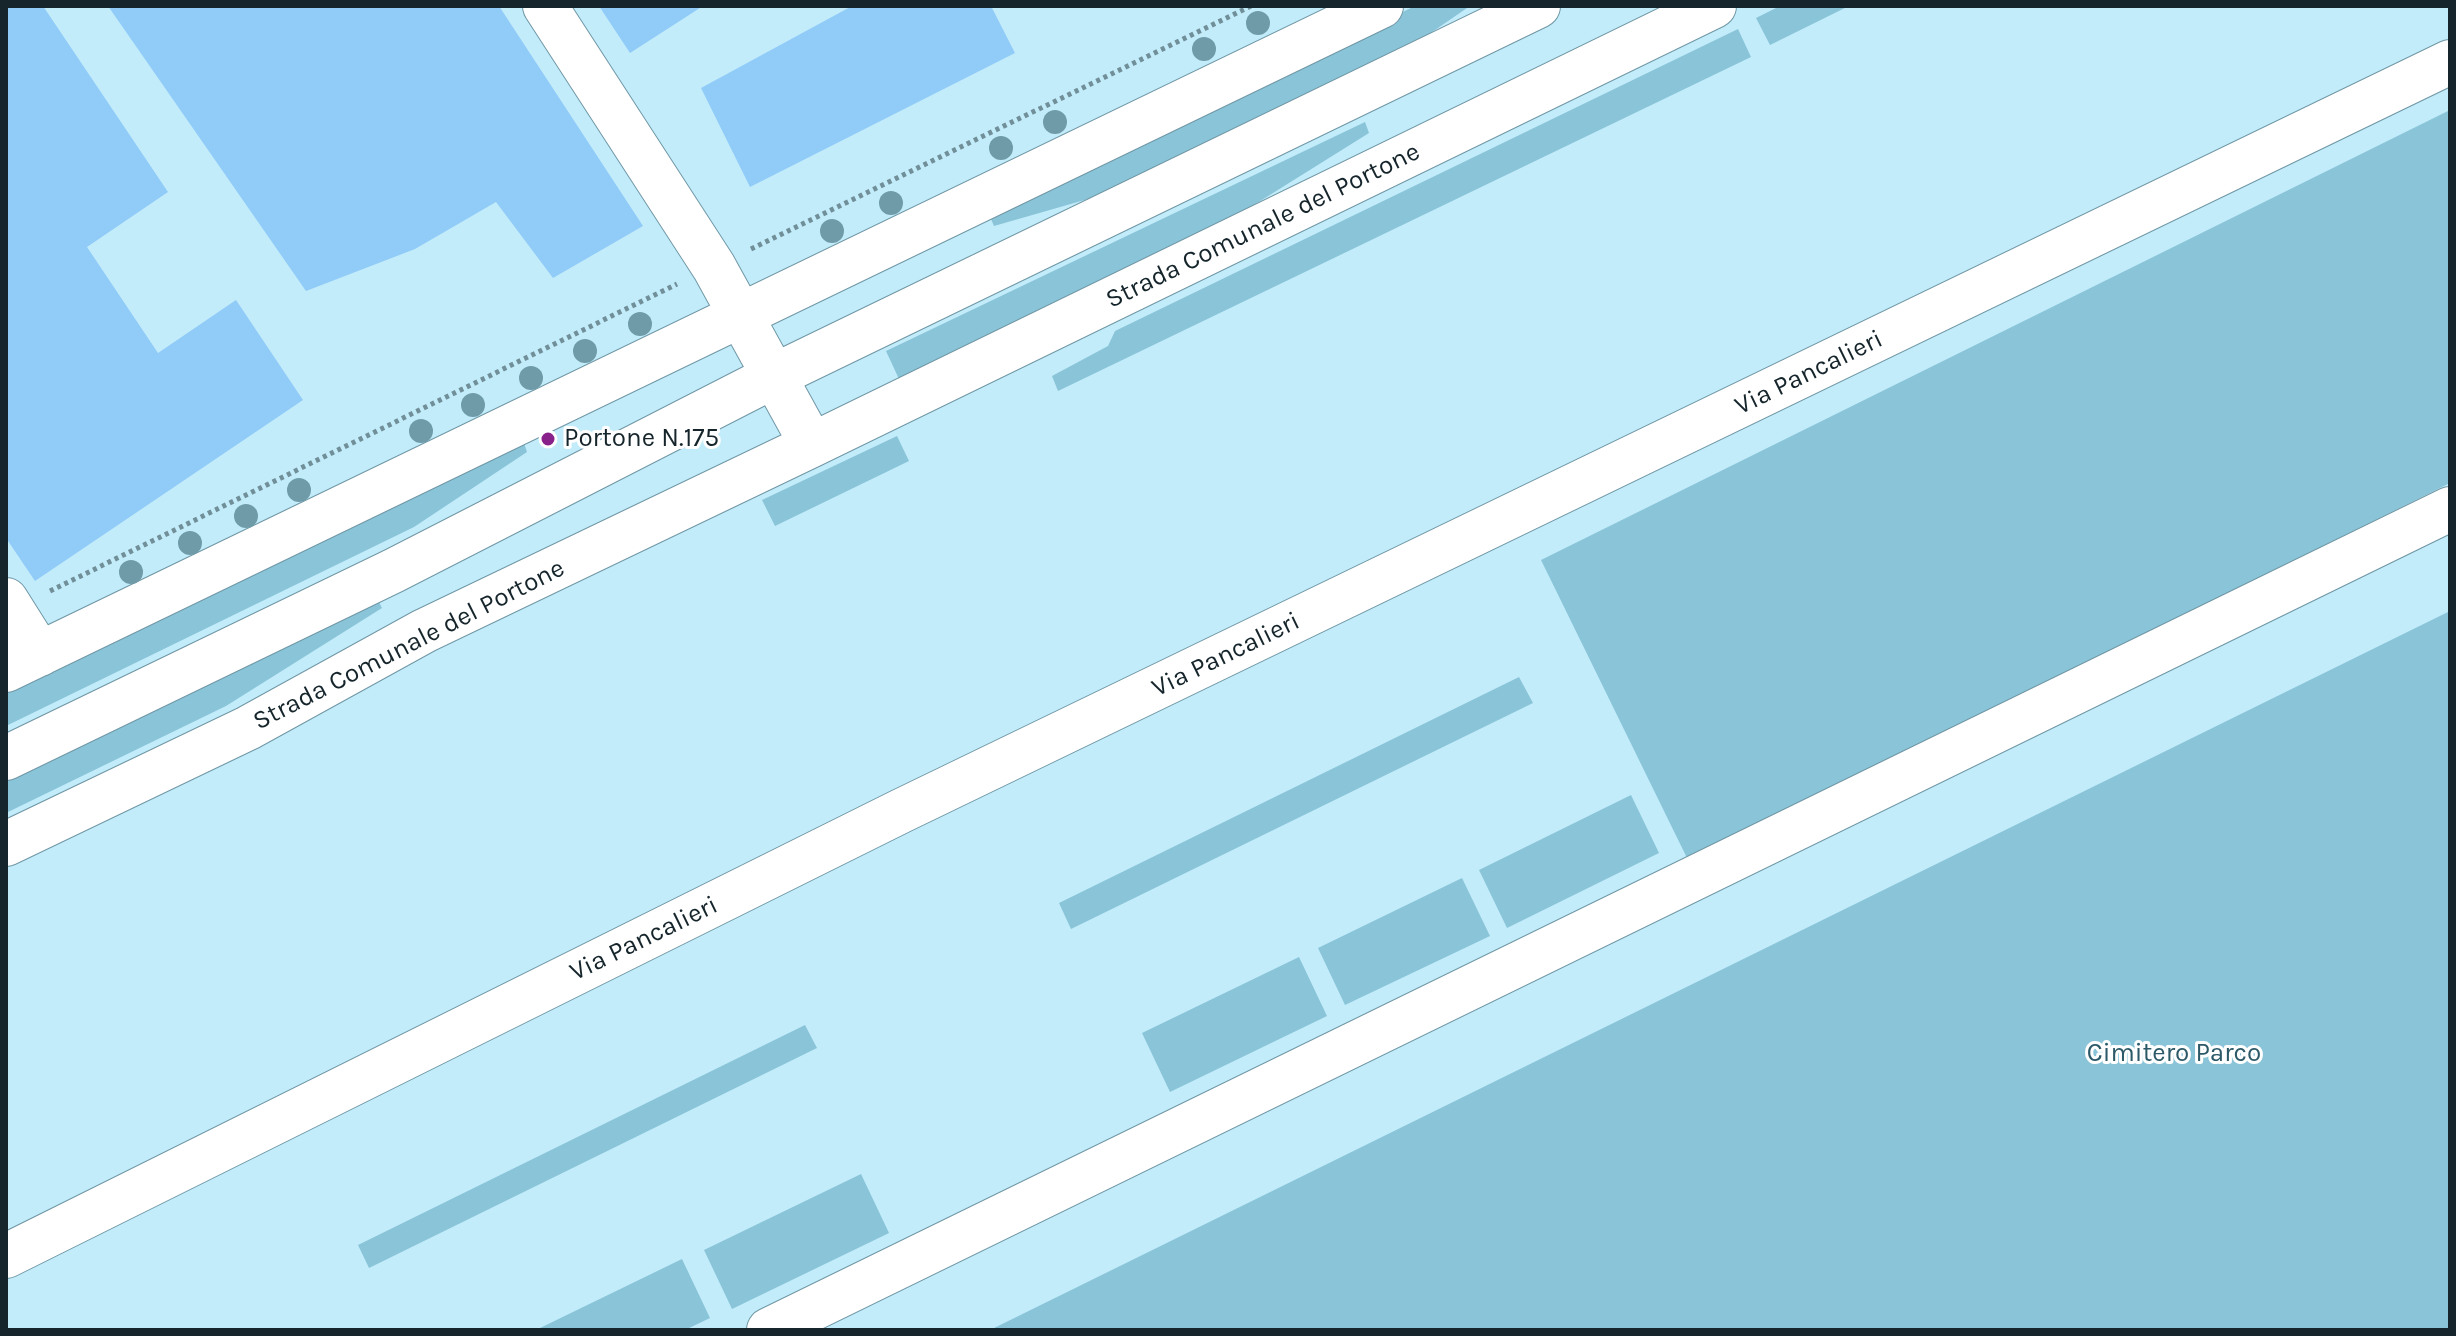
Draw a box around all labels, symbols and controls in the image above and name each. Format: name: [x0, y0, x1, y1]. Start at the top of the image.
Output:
street label: Strada Comunale del Portone: [1101, 136, 1425, 316]
street label: Via Pancalieri: [1730, 324, 1888, 422]
place label: Portone N.175: [564, 423, 719, 455]
marker: Portone N.175: [539, 430, 557, 448]
street label: Strada Comunale del Portone: [248, 553, 570, 737]
street label: Via Pancalieri: [1147, 606, 1305, 704]
street label: Via Pancalieri: [565, 890, 723, 988]
park label: Cimitero Parco: [2087, 1038, 2261, 1070]

